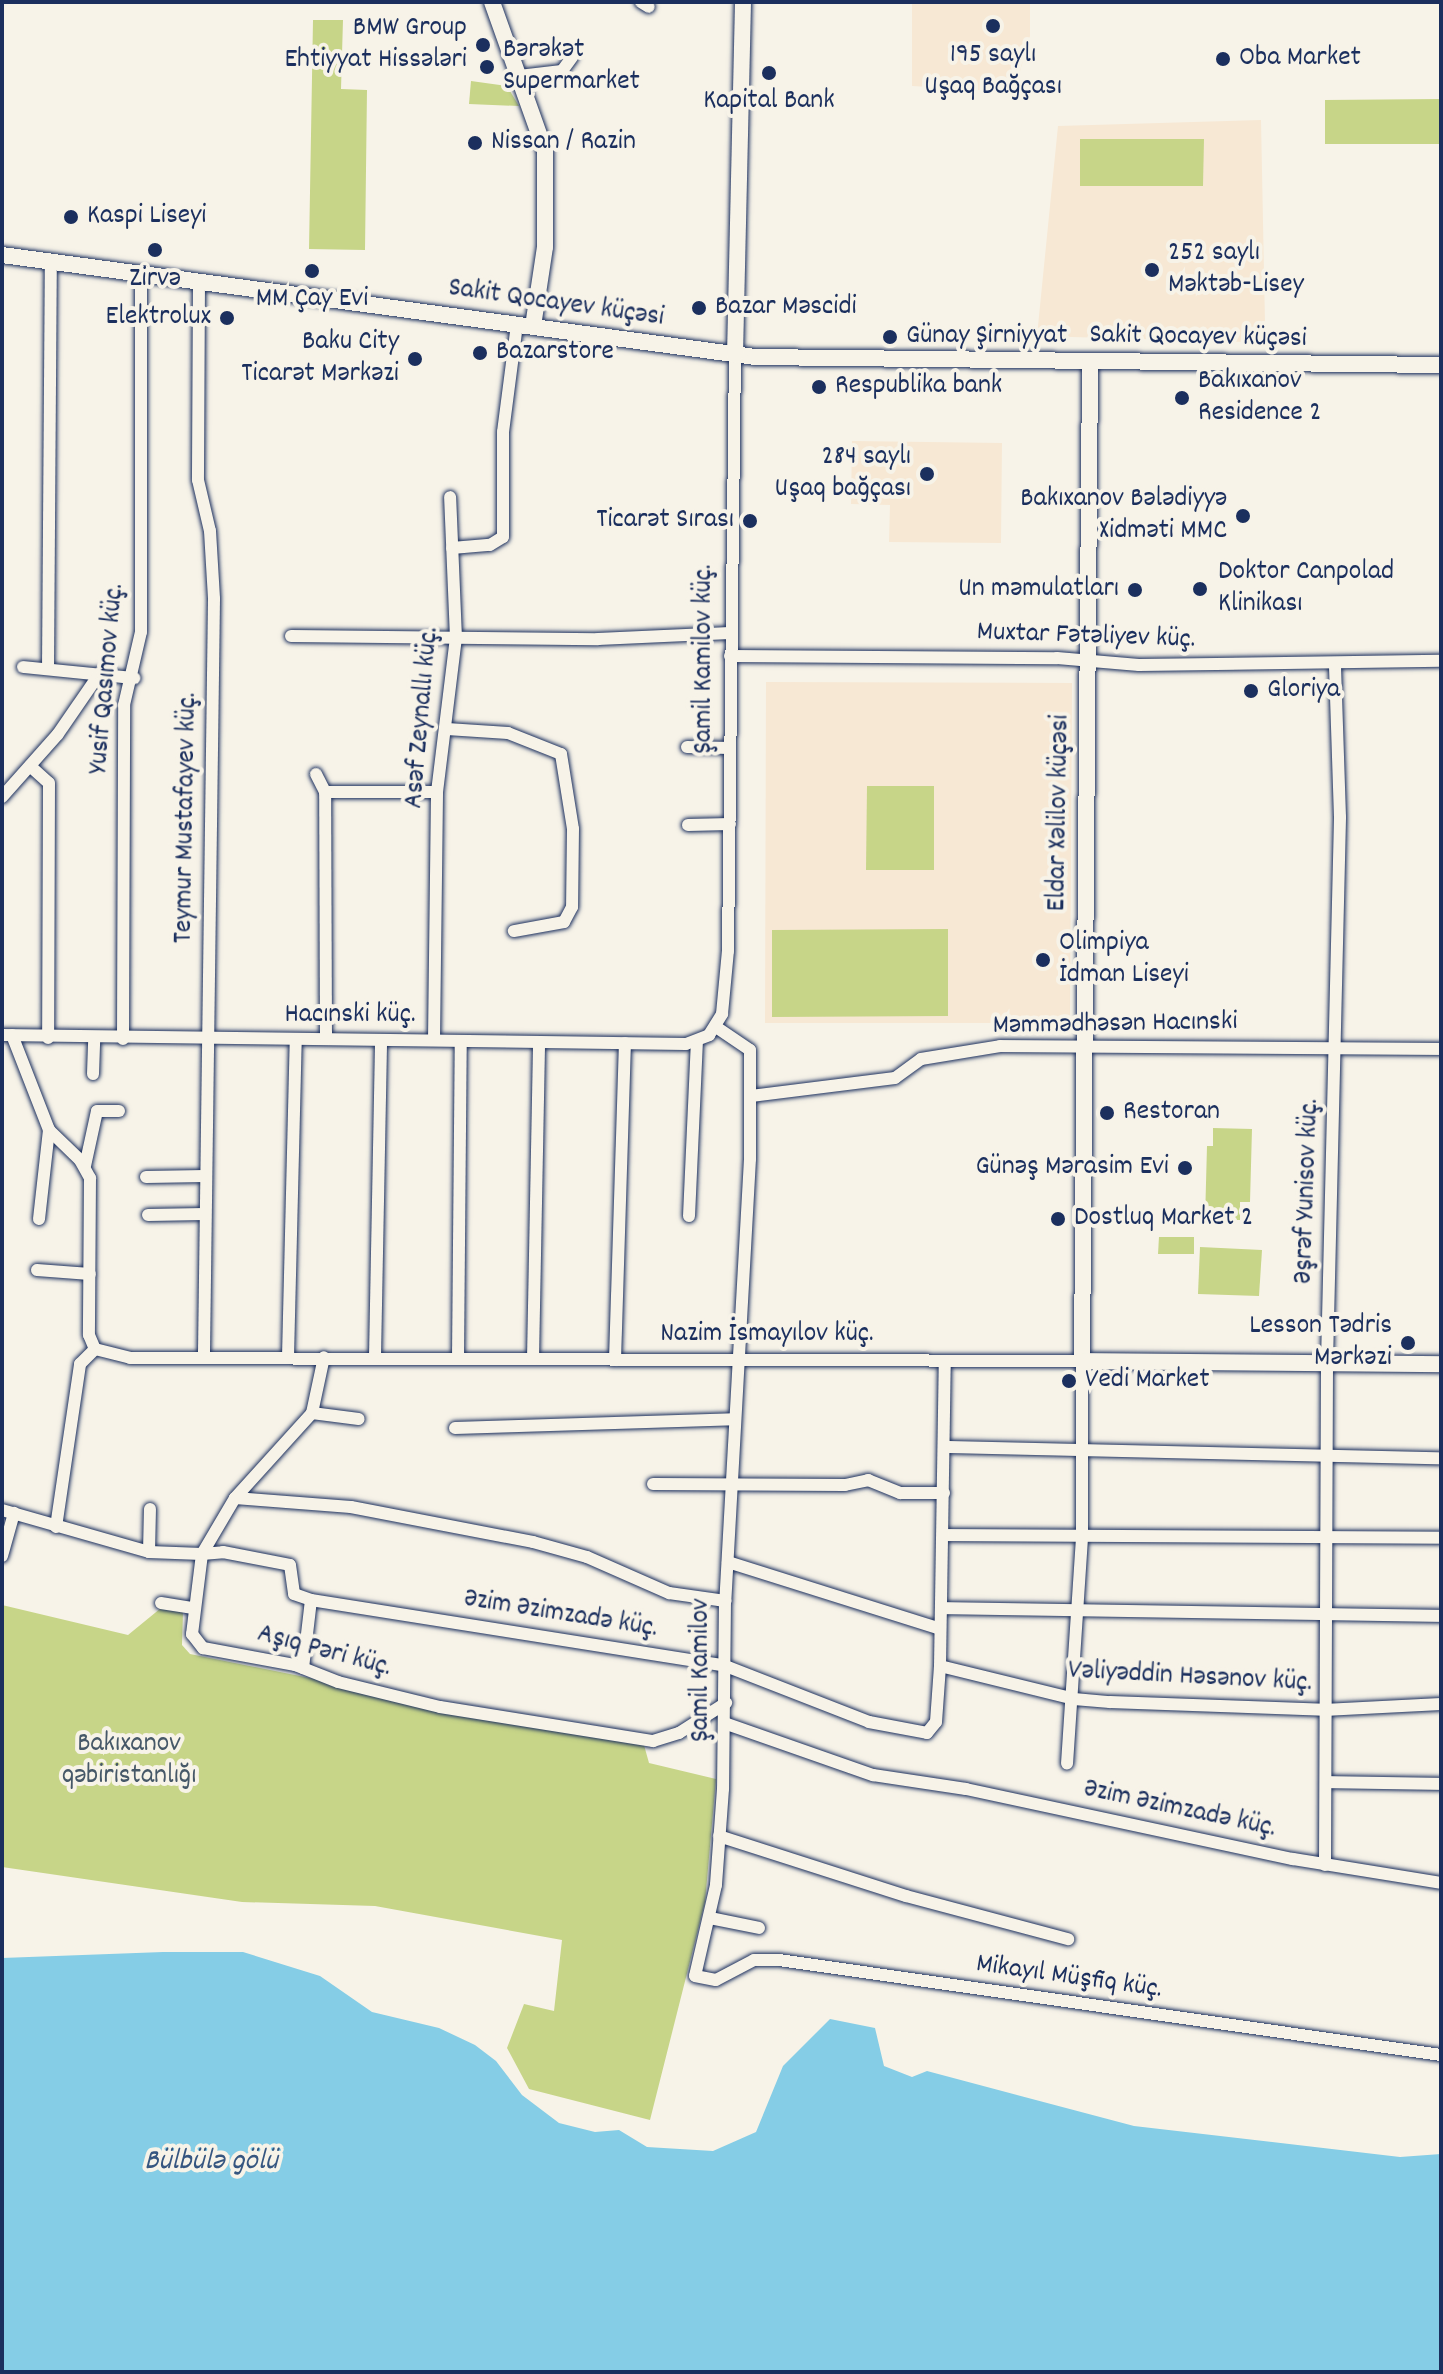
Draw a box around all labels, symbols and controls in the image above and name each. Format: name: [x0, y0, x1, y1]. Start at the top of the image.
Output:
place label: BMW Group Ehtiyyat Hissələri: [284, 12, 467, 78]
marker: 195 saylı Uşaq Bağçası: [984, 17, 1002, 35]
place label: Bərəkət Supermarket: [503, 34, 640, 100]
marker: BMW Group Ehtiyyat Hissələri: [474, 36, 492, 54]
place label: 195 saylı Uşaq Bağçası: [924, 39, 1062, 105]
place label: Oba Market: [1239, 42, 1361, 76]
marker: Oba Market: [1214, 50, 1232, 68]
marker: Bərəkət Supermarket: [478, 58, 496, 76]
marker: Kapital Bank: [760, 64, 778, 82]
place label: Kapital Bank: [703, 85, 835, 119]
place label: Nissan / Razin: [491, 126, 636, 160]
marker: Nissan / Razin: [466, 134, 484, 152]
place label: Kaspi Liseyi: [87, 200, 206, 234]
marker: Kaspi Liseyi: [62, 208, 80, 226]
place label: 252 saylı Məktəb-Lisey: [1168, 237, 1304, 303]
marker: Zirvə: [146, 241, 164, 259]
marker: 252 saylı Məktəb-Lisey: [1143, 261, 1161, 279]
marker: MM Çay Evi: [303, 262, 321, 280]
place label: Zirvə: [129, 263, 181, 297]
street label: Sakit Qocayev küçəsi: [446, 272, 666, 336]
place label: MM Çay Evi: [256, 283, 368, 317]
place label: Bazar Məscidi: [715, 291, 857, 325]
marker: Bazar Məscidi: [690, 299, 708, 317]
place label: Elektrolux: [106, 301, 211, 335]
marker: Elektrolux: [218, 309, 236, 327]
street label: Sakit Qocayev küçəsi: [1089, 319, 1307, 357]
place label: Günay Şirniyyat: [906, 320, 1067, 354]
place label: Baku City Ticarət Mərkəzi: [241, 326, 399, 392]
marker: Günay Şirniyyat: [881, 328, 899, 346]
place label: Bazarstore: [496, 336, 614, 370]
marker: Bazarstore: [471, 344, 489, 362]
marker: Baku City Ticarət Mərkəzi: [406, 350, 424, 368]
place label: Bakıxanov Residence 2: [1198, 365, 1321, 431]
place label: Respublika bank: [835, 370, 1002, 404]
marker: Respublika bank: [810, 378, 828, 396]
marker: Bakıxanov Residence 2: [1173, 389, 1191, 407]
place label: 284 saylı Uşaq bağçası: [775, 441, 911, 507]
marker: 284 saylı Uşaq bağçası: [918, 465, 936, 483]
place label: Bakıxanov Bələdiyyə Xidməti MMC: [1020, 483, 1227, 549]
place label: Ticarət Sırası: [596, 504, 734, 538]
marker: Bakıxanov Bələdiyyə Xidməti MMC: [1234, 507, 1252, 525]
marker: Ticarət Sırası: [741, 512, 759, 530]
place label: Doktor Canpolad Klinikası: [1218, 556, 1394, 622]
street label: Şamil Kamilov küç.: [688, 564, 722, 754]
place label: Un məmulatları: [958, 573, 1119, 607]
marker: Doktor Canpolad Klinikası: [1189, 578, 1211, 600]
marker: Un məmulatları: [1126, 581, 1144, 599]
street label: Yusif Qasımov küç.: [83, 582, 133, 776]
street label: Muxtar Fətəliyev küç.: [976, 616, 1196, 658]
street label: Asəf Zeynallı küç.: [398, 626, 448, 810]
place label: Gloriya: [1267, 674, 1340, 708]
marker: Gloriya: [1242, 682, 1260, 700]
street label: Teymur Mustafayev küç.: [168, 692, 206, 944]
street label: Eldar Xəlilov küçəsi: [1041, 714, 1079, 912]
place label: Olimpiya İdman Liseyi: [1059, 927, 1189, 993]
marker: Olimpiya İdman Liseyi: [1034, 951, 1052, 969]
street label: Hacınski küç.: [284, 999, 416, 1033]
street label: Məmmədhəsən Hacınski: [992, 1006, 1238, 1044]
place label: Restoran: [1123, 1096, 1220, 1130]
street label: Əşrəf Yunisov küç.: [1288, 1098, 1328, 1284]
marker: Restoran: [1098, 1104, 1116, 1122]
place label: Günəş Mərasim Evi: [975, 1151, 1169, 1185]
marker: Günəş Mərasim Evi: [1176, 1159, 1194, 1177]
place label: Dostluq Market 2: [1074, 1202, 1253, 1236]
marker: Dostluq Market 2: [1049, 1210, 1067, 1228]
place label: Lesson Tədris Mərkəzi: [1249, 1310, 1392, 1376]
street label: Nazim İsmayılov küç.: [660, 1318, 874, 1352]
marker: Lesson Tədris Mərkəzi: [1399, 1334, 1417, 1352]
place label: Vedi Market: [1085, 1364, 1210, 1398]
marker: Vedi Market: [1060, 1372, 1078, 1390]
street label: Əzim Əzimzadə küç.: [462, 1583, 660, 1647]
street label: Şamil Kamilov: [685, 1598, 719, 1742]
street label: Aşıq Pəri küç.: [253, 1618, 395, 1686]
street label: Vəliyəddin Həsənov küç.: [1067, 1655, 1313, 1701]
park label: Bakıxanov qəbiristanlığı: [62, 1728, 196, 1794]
street label: Əzim Əzimzadə küç.: [1081, 1773, 1279, 1847]
street label: Mikayıl Müşfiq küç.: [974, 1948, 1164, 2008]
water label: Bülbülə gölü: [144, 2145, 278, 2181]

